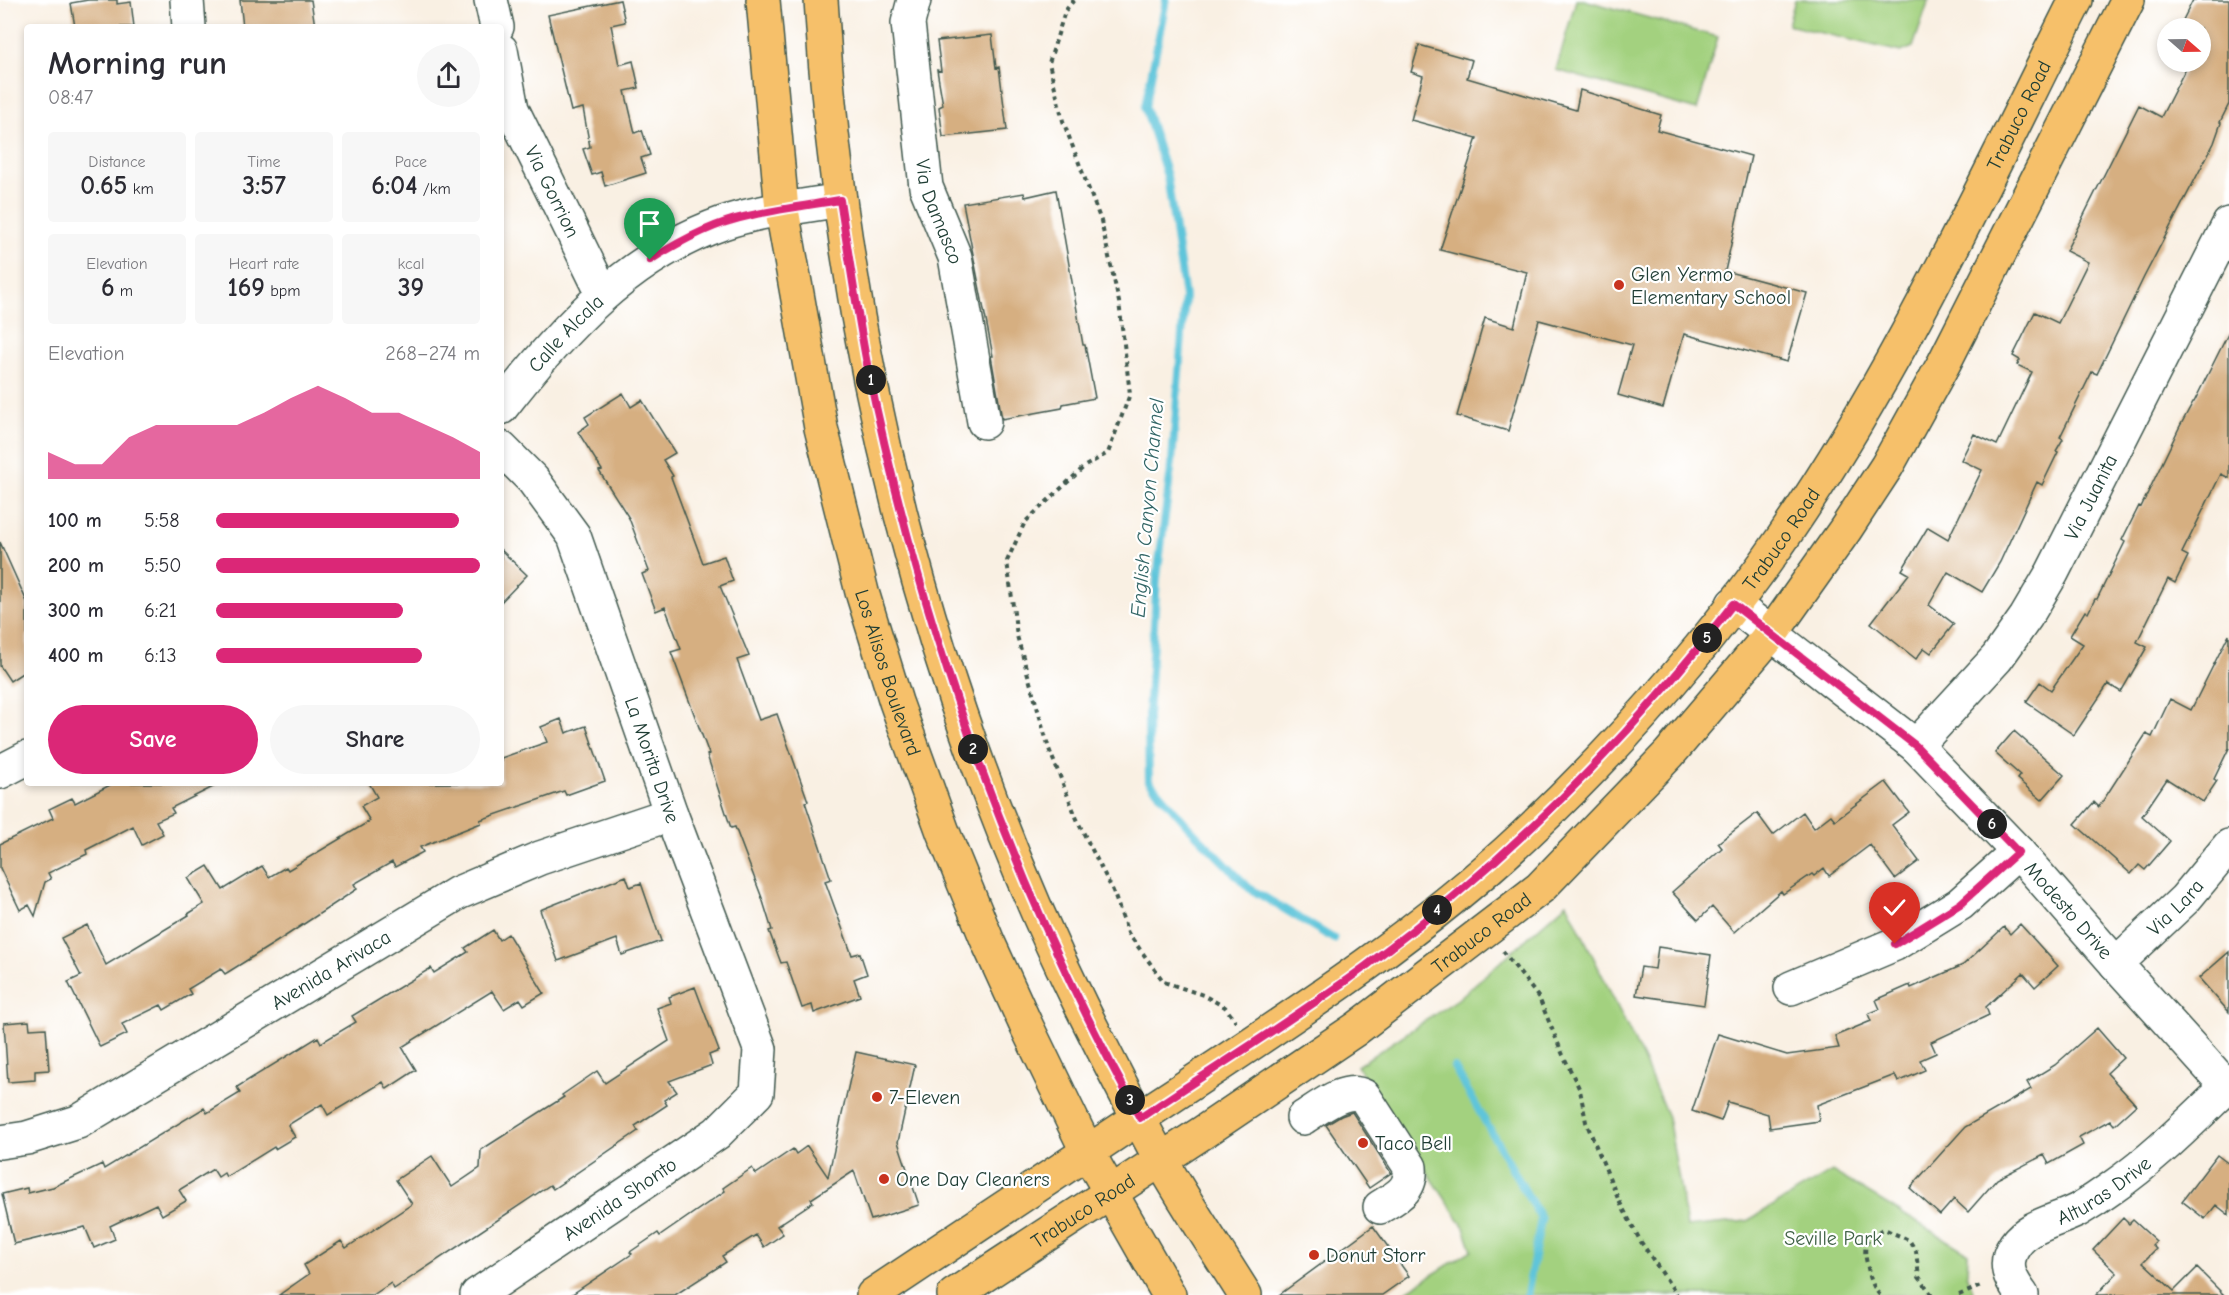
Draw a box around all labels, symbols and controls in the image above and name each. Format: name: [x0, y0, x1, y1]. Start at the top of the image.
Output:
north arrow: [2157, 18, 2211, 72]
map controls: [2157, 18, 2211, 72]
text: Morning run: [48, 44, 227, 82]
button: share: [417, 44, 480, 107]
street label: Trabuco Road: [1982, 57, 2055, 174]
text: 08:47: [48, 86, 93, 109]
street label: Via Gorrion: [520, 142, 585, 241]
text: Distance: [88, 153, 146, 171]
text: Time: [247, 153, 281, 171]
text: Pace: [395, 153, 427, 171]
street label: Via Damasco: [912, 158, 967, 266]
text: 0.65: [80, 171, 127, 201]
text: 3:57: [242, 171, 286, 201]
text: 6:04: [371, 171, 417, 201]
text: km: [127, 180, 154, 198]
text: /km: [417, 180, 451, 198]
pin: [624, 198, 675, 260]
icon: arrive: [633, 207, 666, 240]
text: Elevation: [86, 255, 148, 273]
text: Heart rate: [229, 255, 299, 273]
text: kcal: [398, 255, 424, 273]
place label: Glen Yermo Elementary School: [1631, 263, 1791, 309]
text: 6: [101, 273, 115, 303]
text: 169: [227, 273, 265, 303]
text: 39: [398, 273, 424, 303]
marker: Glen Yermo Elementary School: [1612, 278, 1626, 292]
text: m: [115, 282, 133, 300]
text: bpm: [265, 282, 301, 300]
street label: Calle Alcala: [523, 289, 608, 377]
text: Elevation: [48, 342, 125, 365]
text: 268–274 m: [385, 342, 480, 365]
pin: 1: [856, 365, 886, 395]
text: 1: [868, 371, 874, 389]
water label: English Canyon Channel: [1125, 397, 1169, 618]
street label: Via Juanita: [2059, 450, 2122, 544]
street label: Trabuco Road: [1738, 483, 1825, 595]
text: 100 m: [48, 509, 102, 532]
text: 5:58: [144, 509, 180, 532]
text: 200 m: [48, 554, 104, 577]
text: 5:50: [144, 554, 181, 577]
street label: Los Alisos Boulevard: [850, 587, 926, 759]
text: 300 m: [48, 599, 104, 622]
text: 6:21: [144, 599, 177, 622]
pin: 5: [1692, 623, 1722, 653]
text: 5: [1703, 629, 1711, 647]
text: 400 m: [48, 644, 103, 667]
text: 6:13: [144, 644, 177, 667]
street label: La Morita Drive: [620, 694, 684, 826]
button: Save: [48, 705, 258, 774]
button: Share: [270, 705, 480, 774]
pin: 2: [958, 734, 988, 764]
text: 2: [969, 740, 977, 758]
pin: 6: [1977, 809, 2007, 839]
text: 6: [1988, 815, 1996, 833]
street label: Modesto Drive: [2020, 857, 2118, 964]
street label: Via Lara: [2142, 874, 2208, 940]
pin: [1869, 882, 1920, 944]
street label: Trabuco Road: [1427, 887, 1536, 978]
icon: check: [1878, 891, 1911, 924]
pin: 4: [1422, 895, 1452, 925]
text: 4: [1433, 901, 1441, 919]
street label: Avenida Arivaca: [267, 925, 395, 1014]
pin: 3: [1115, 1085, 1145, 1115]
place label: 7-Eleven: [889, 1086, 960, 1109]
marker: 7-Eleven: [870, 1090, 884, 1104]
text: 3: [1126, 1091, 1134, 1109]
place label: Taco Bell: [1375, 1132, 1452, 1155]
marker: Taco Bell: [1356, 1136, 1370, 1150]
street label: Alturas Drive: [2054, 1151, 2155, 1229]
street label: Avenida Shonto: [558, 1152, 681, 1245]
place label: One Day Cleaners: [896, 1168, 1049, 1191]
street label: Trabuco Road: [1027, 1168, 1139, 1253]
marker: One Day Cleaners: [877, 1172, 891, 1186]
park label: Seville Park: [1784, 1227, 1882, 1250]
place label: Donut Storr: [1326, 1244, 1426, 1267]
marker: Donut Storr: [1307, 1248, 1321, 1262]

